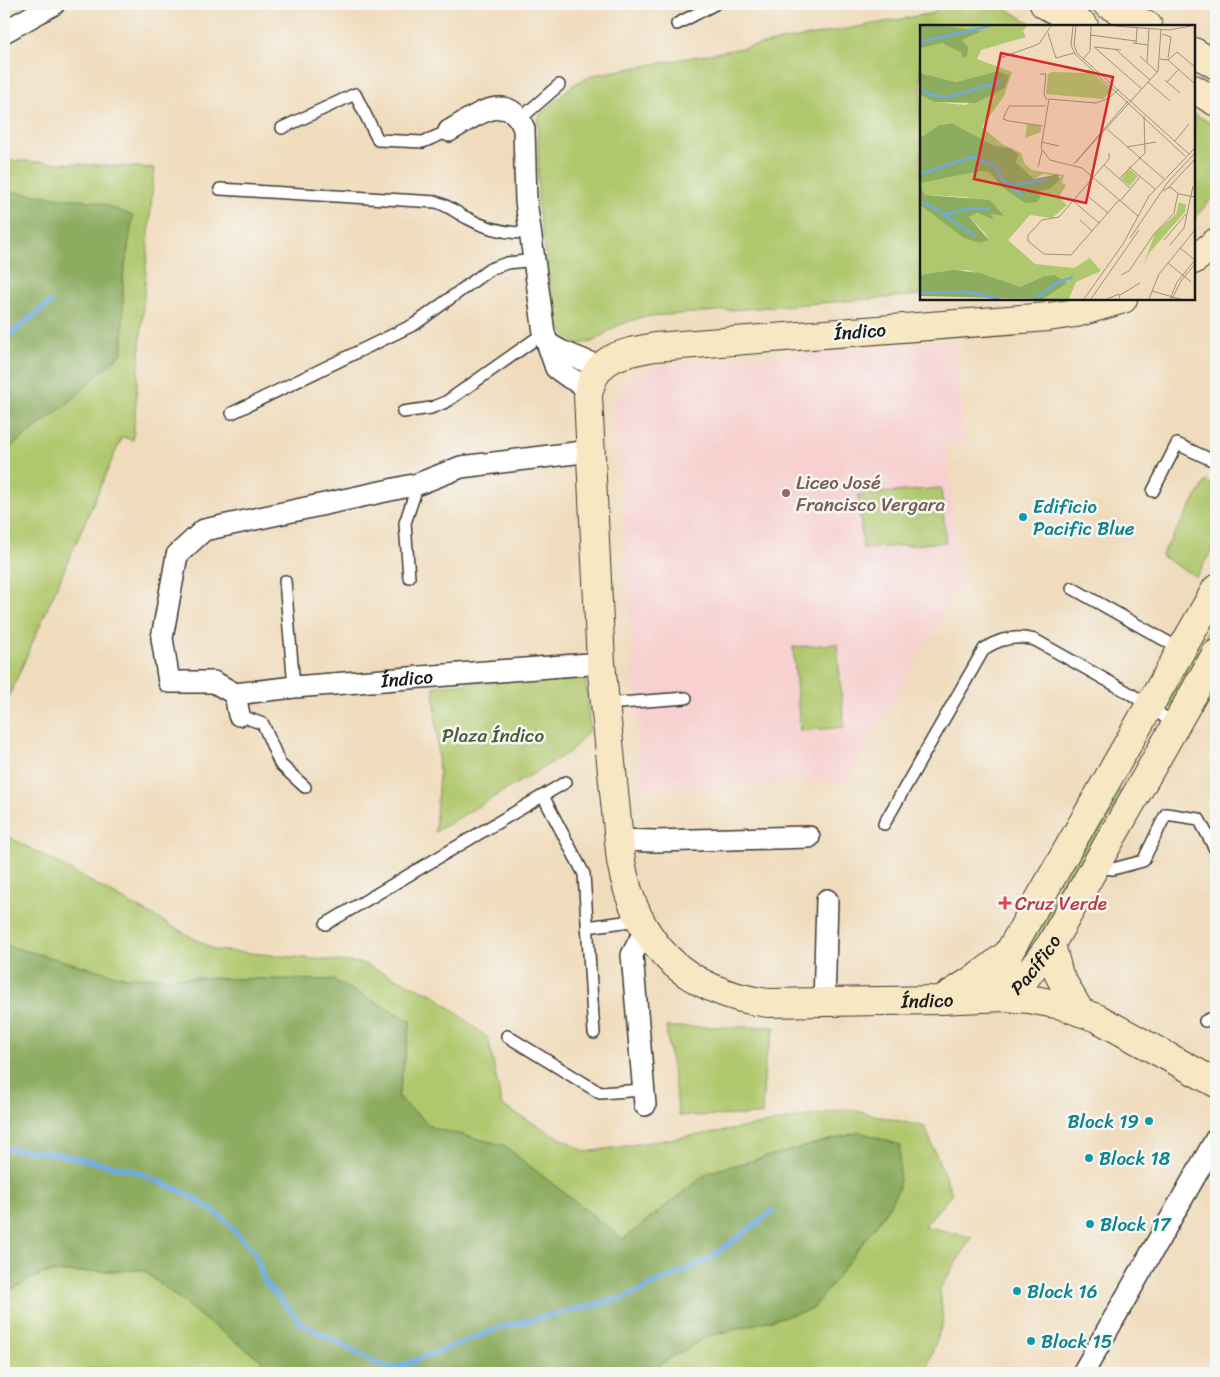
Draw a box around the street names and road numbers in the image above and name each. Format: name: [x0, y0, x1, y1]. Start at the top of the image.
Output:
street label: Índico: [832, 313, 888, 350]
street label: Índico: [379, 660, 435, 697]
street label: Pacífico: [1003, 928, 1070, 1004]
street label: Índico: [900, 983, 954, 1018]

